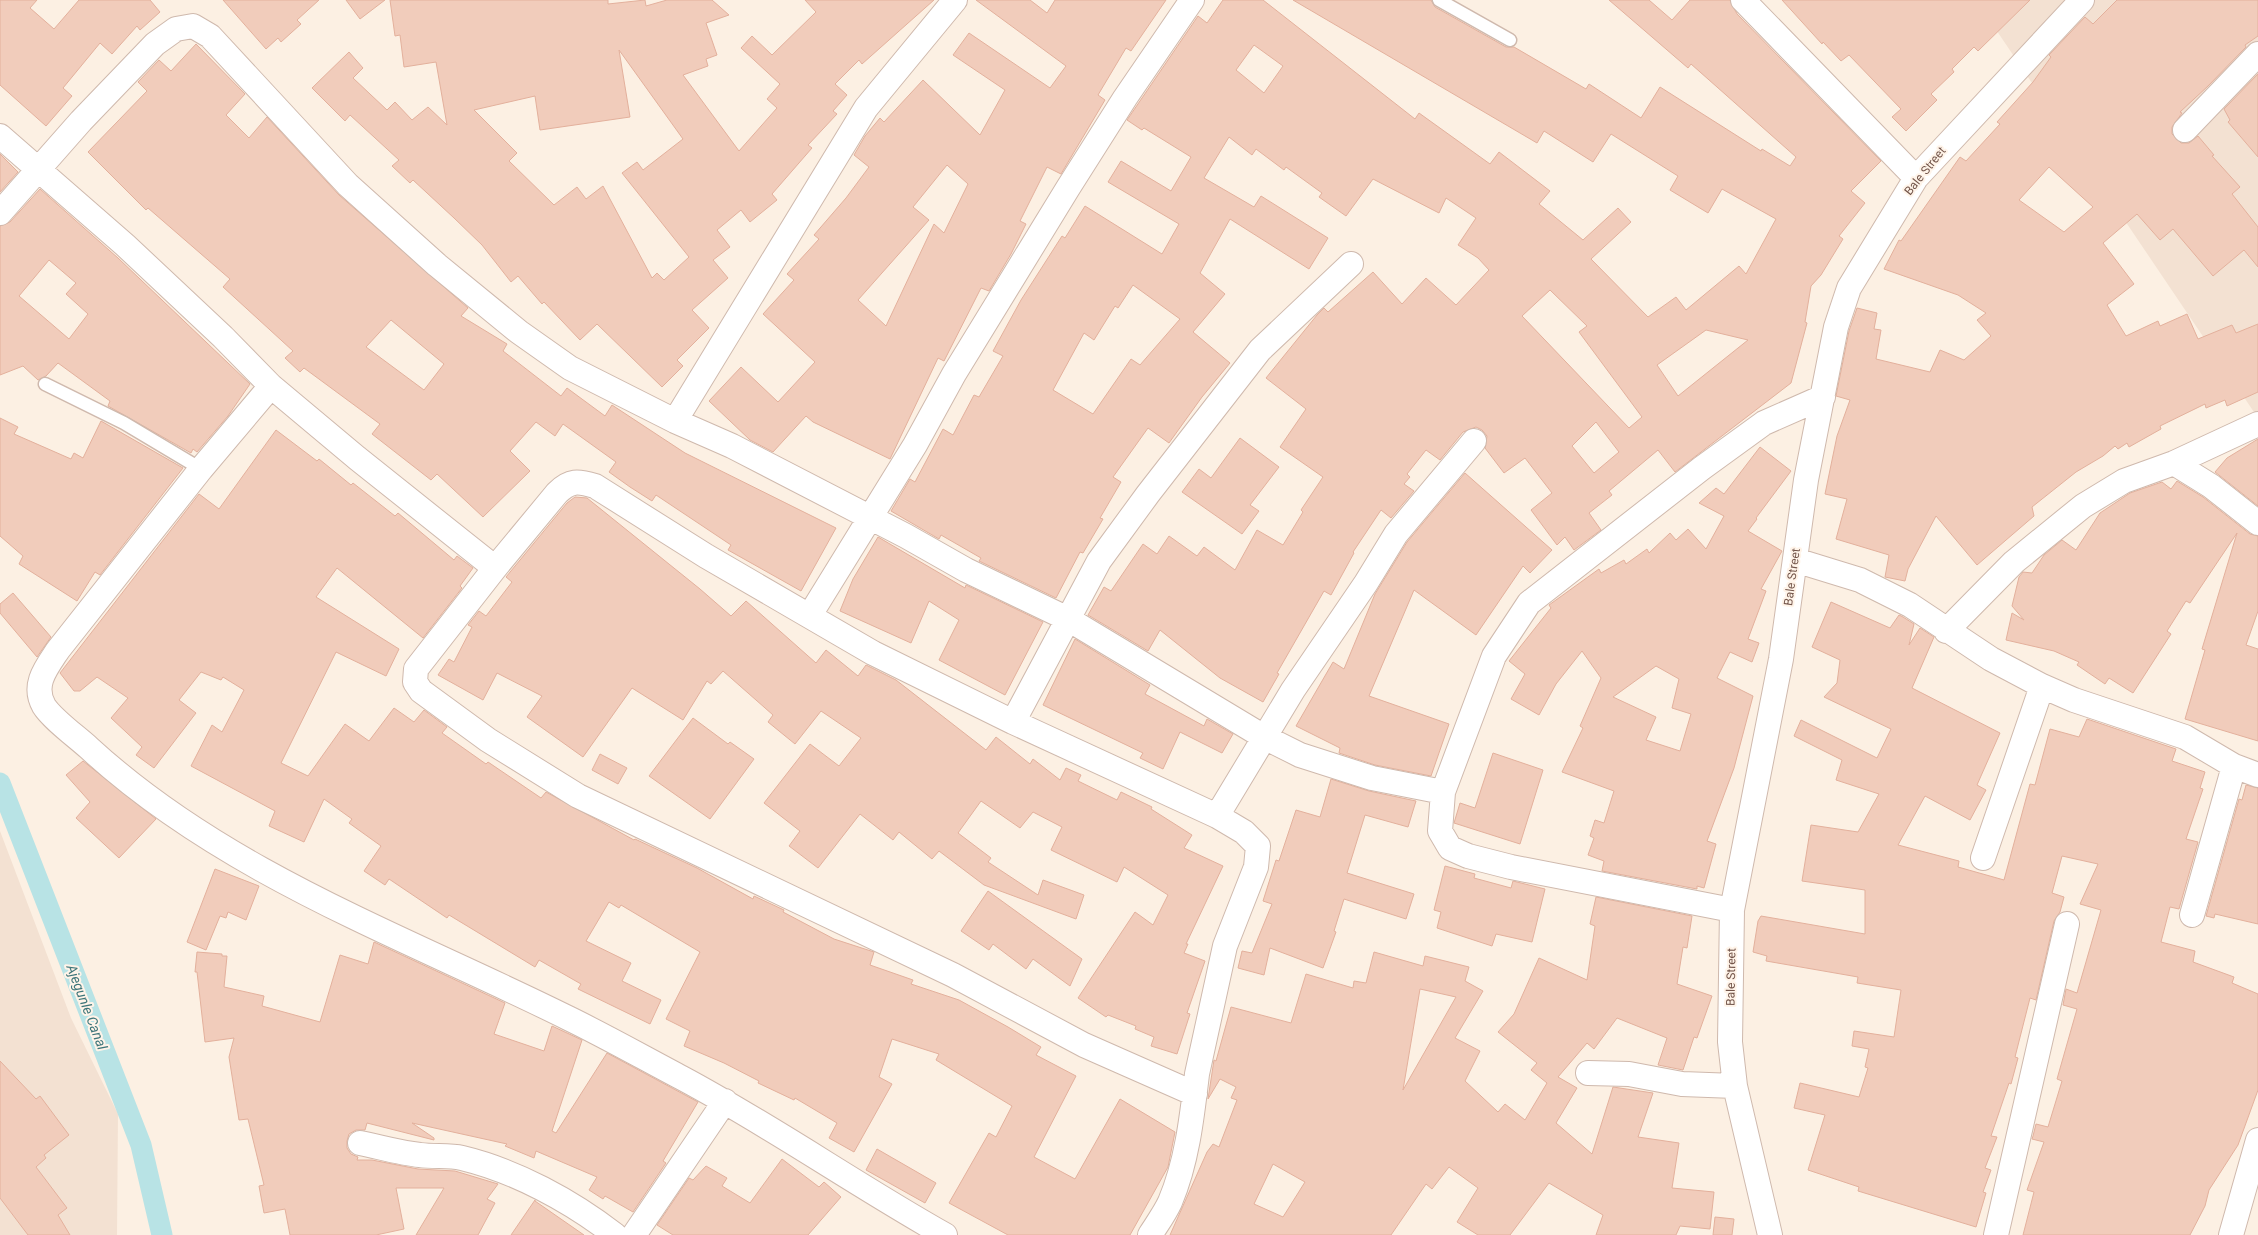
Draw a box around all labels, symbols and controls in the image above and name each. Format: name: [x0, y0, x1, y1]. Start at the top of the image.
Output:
street label: Bale Street: [1901, 144, 1949, 198]
street label: Bale Street: [1781, 547, 1803, 607]
street label: Bale Street: [1723, 948, 1739, 1006]
water label: Ajegunle Canal: [63, 961, 111, 1053]

